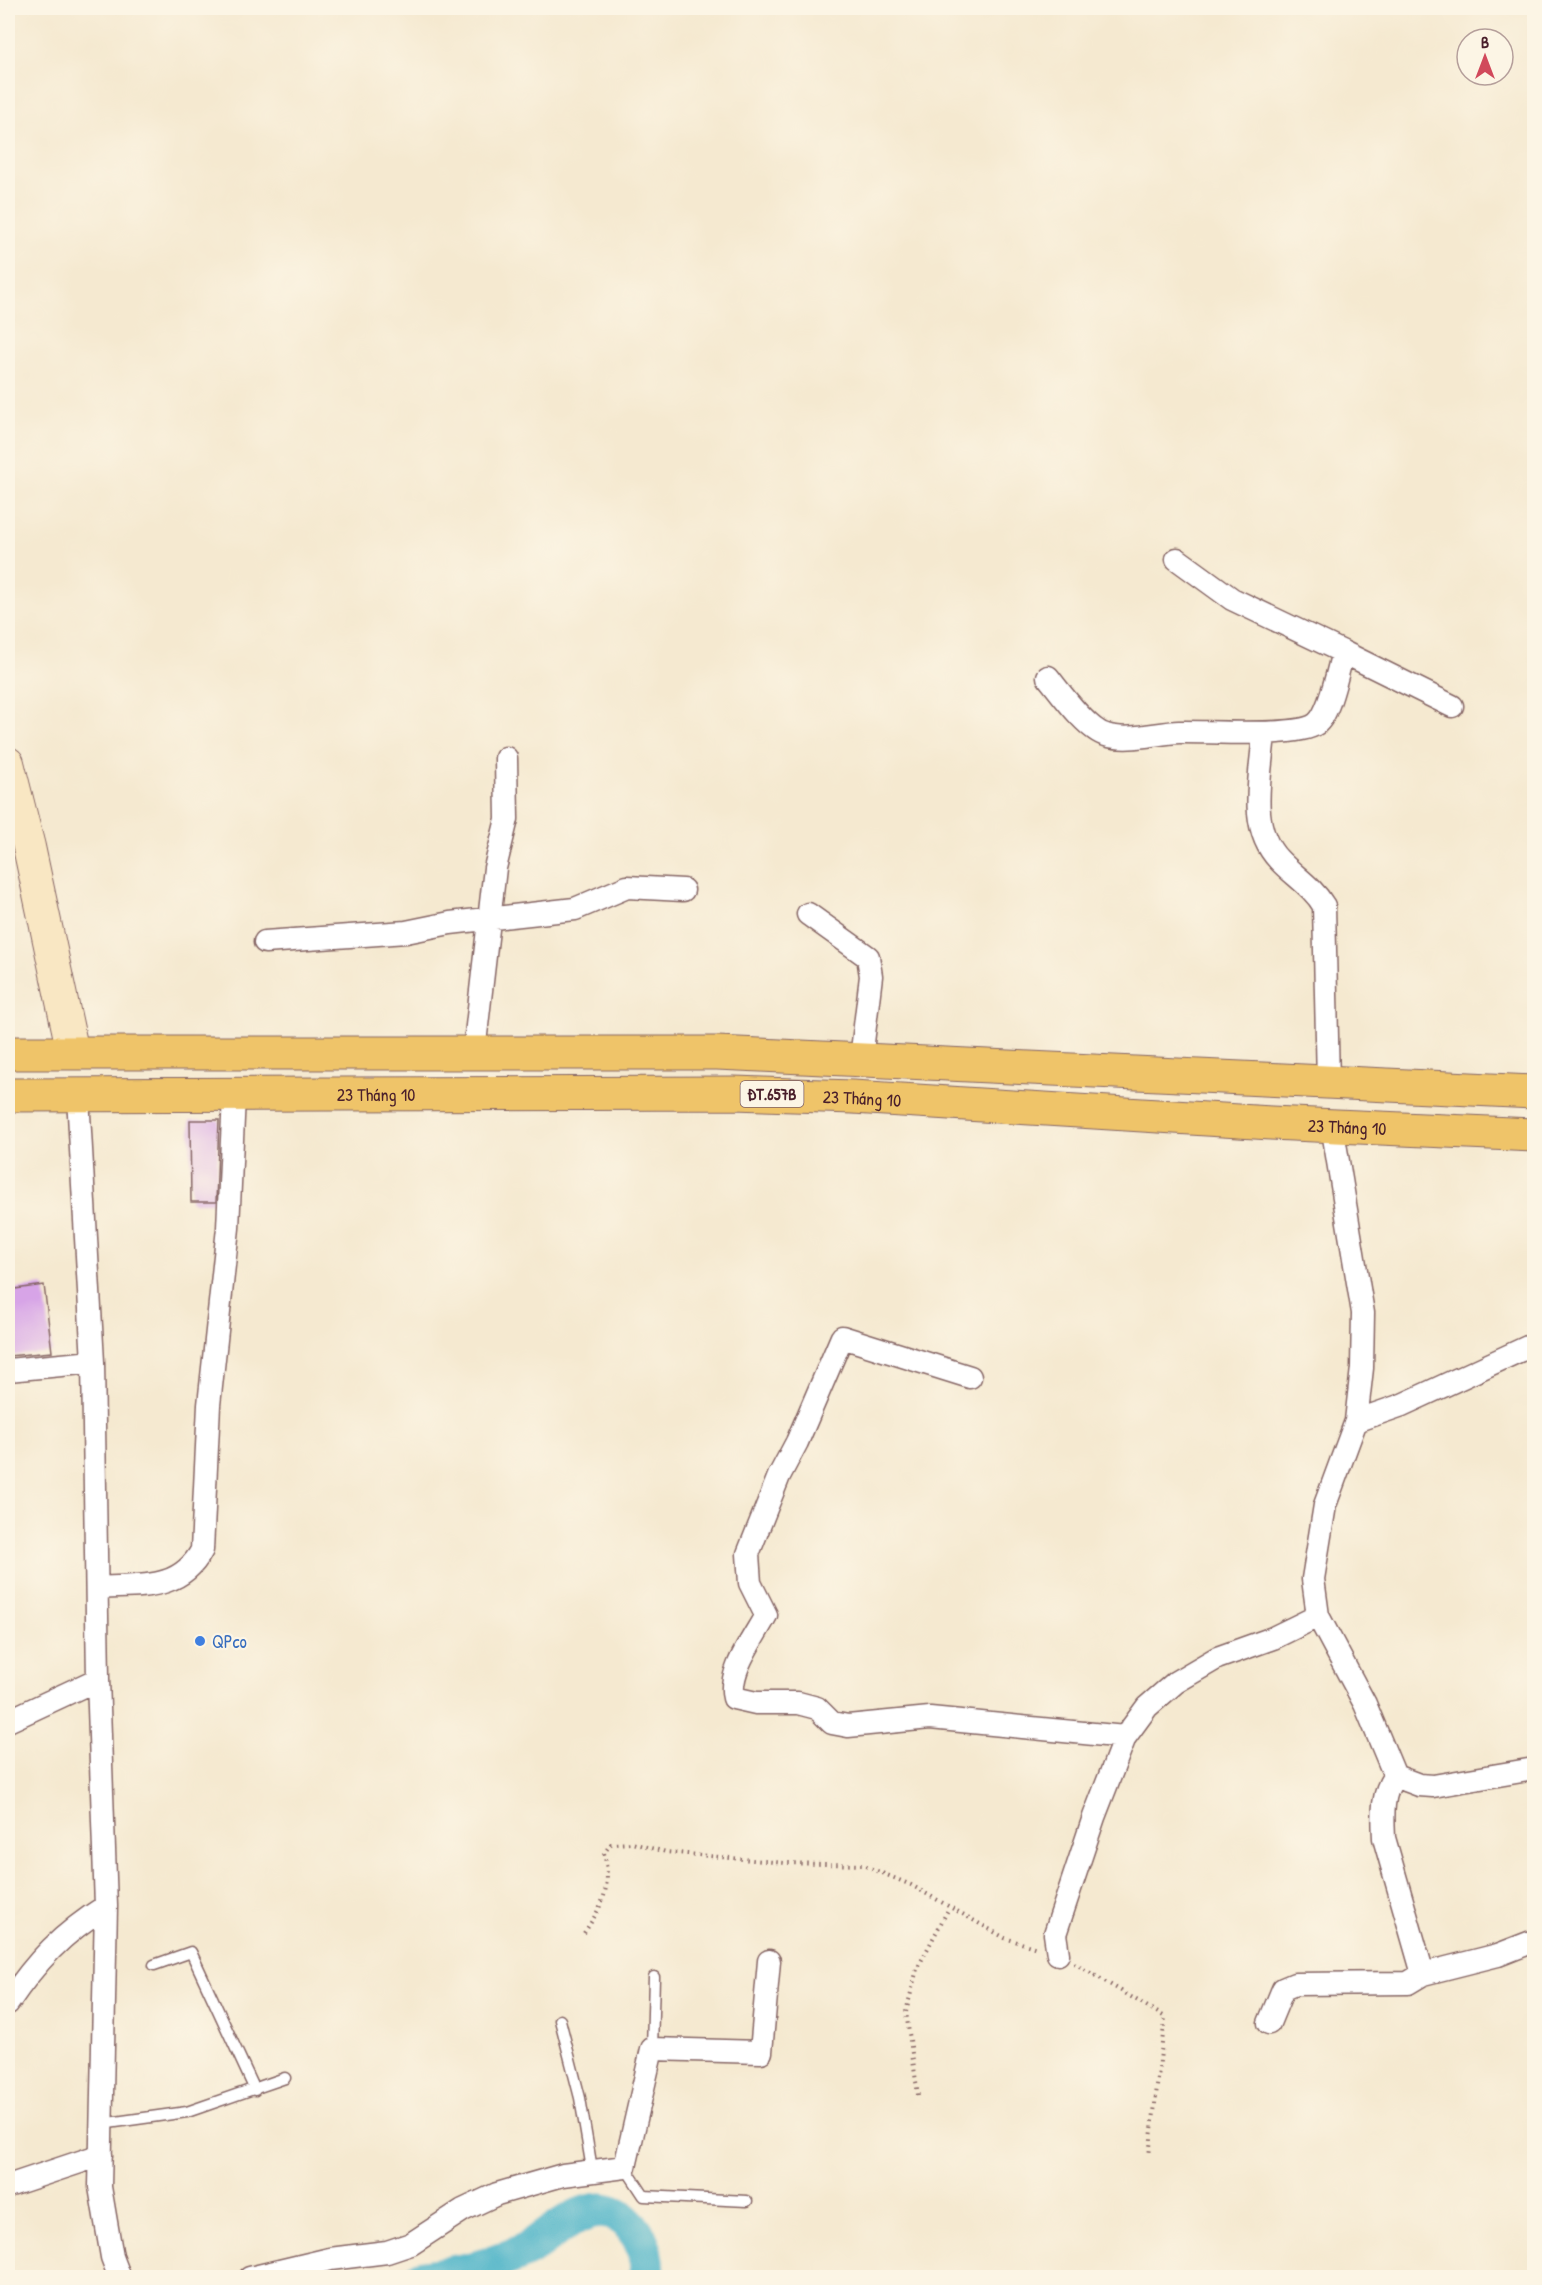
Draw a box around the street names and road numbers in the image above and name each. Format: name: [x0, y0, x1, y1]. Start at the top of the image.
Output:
street label: 23 Tháng 10: [337, 1081, 415, 1107]
road number: ĐT.657B: [740, 1081, 804, 1107]
street label: 23 Tháng 10: [822, 1083, 902, 1112]
street label: 23 Tháng 10: [1307, 1112, 1387, 1141]

